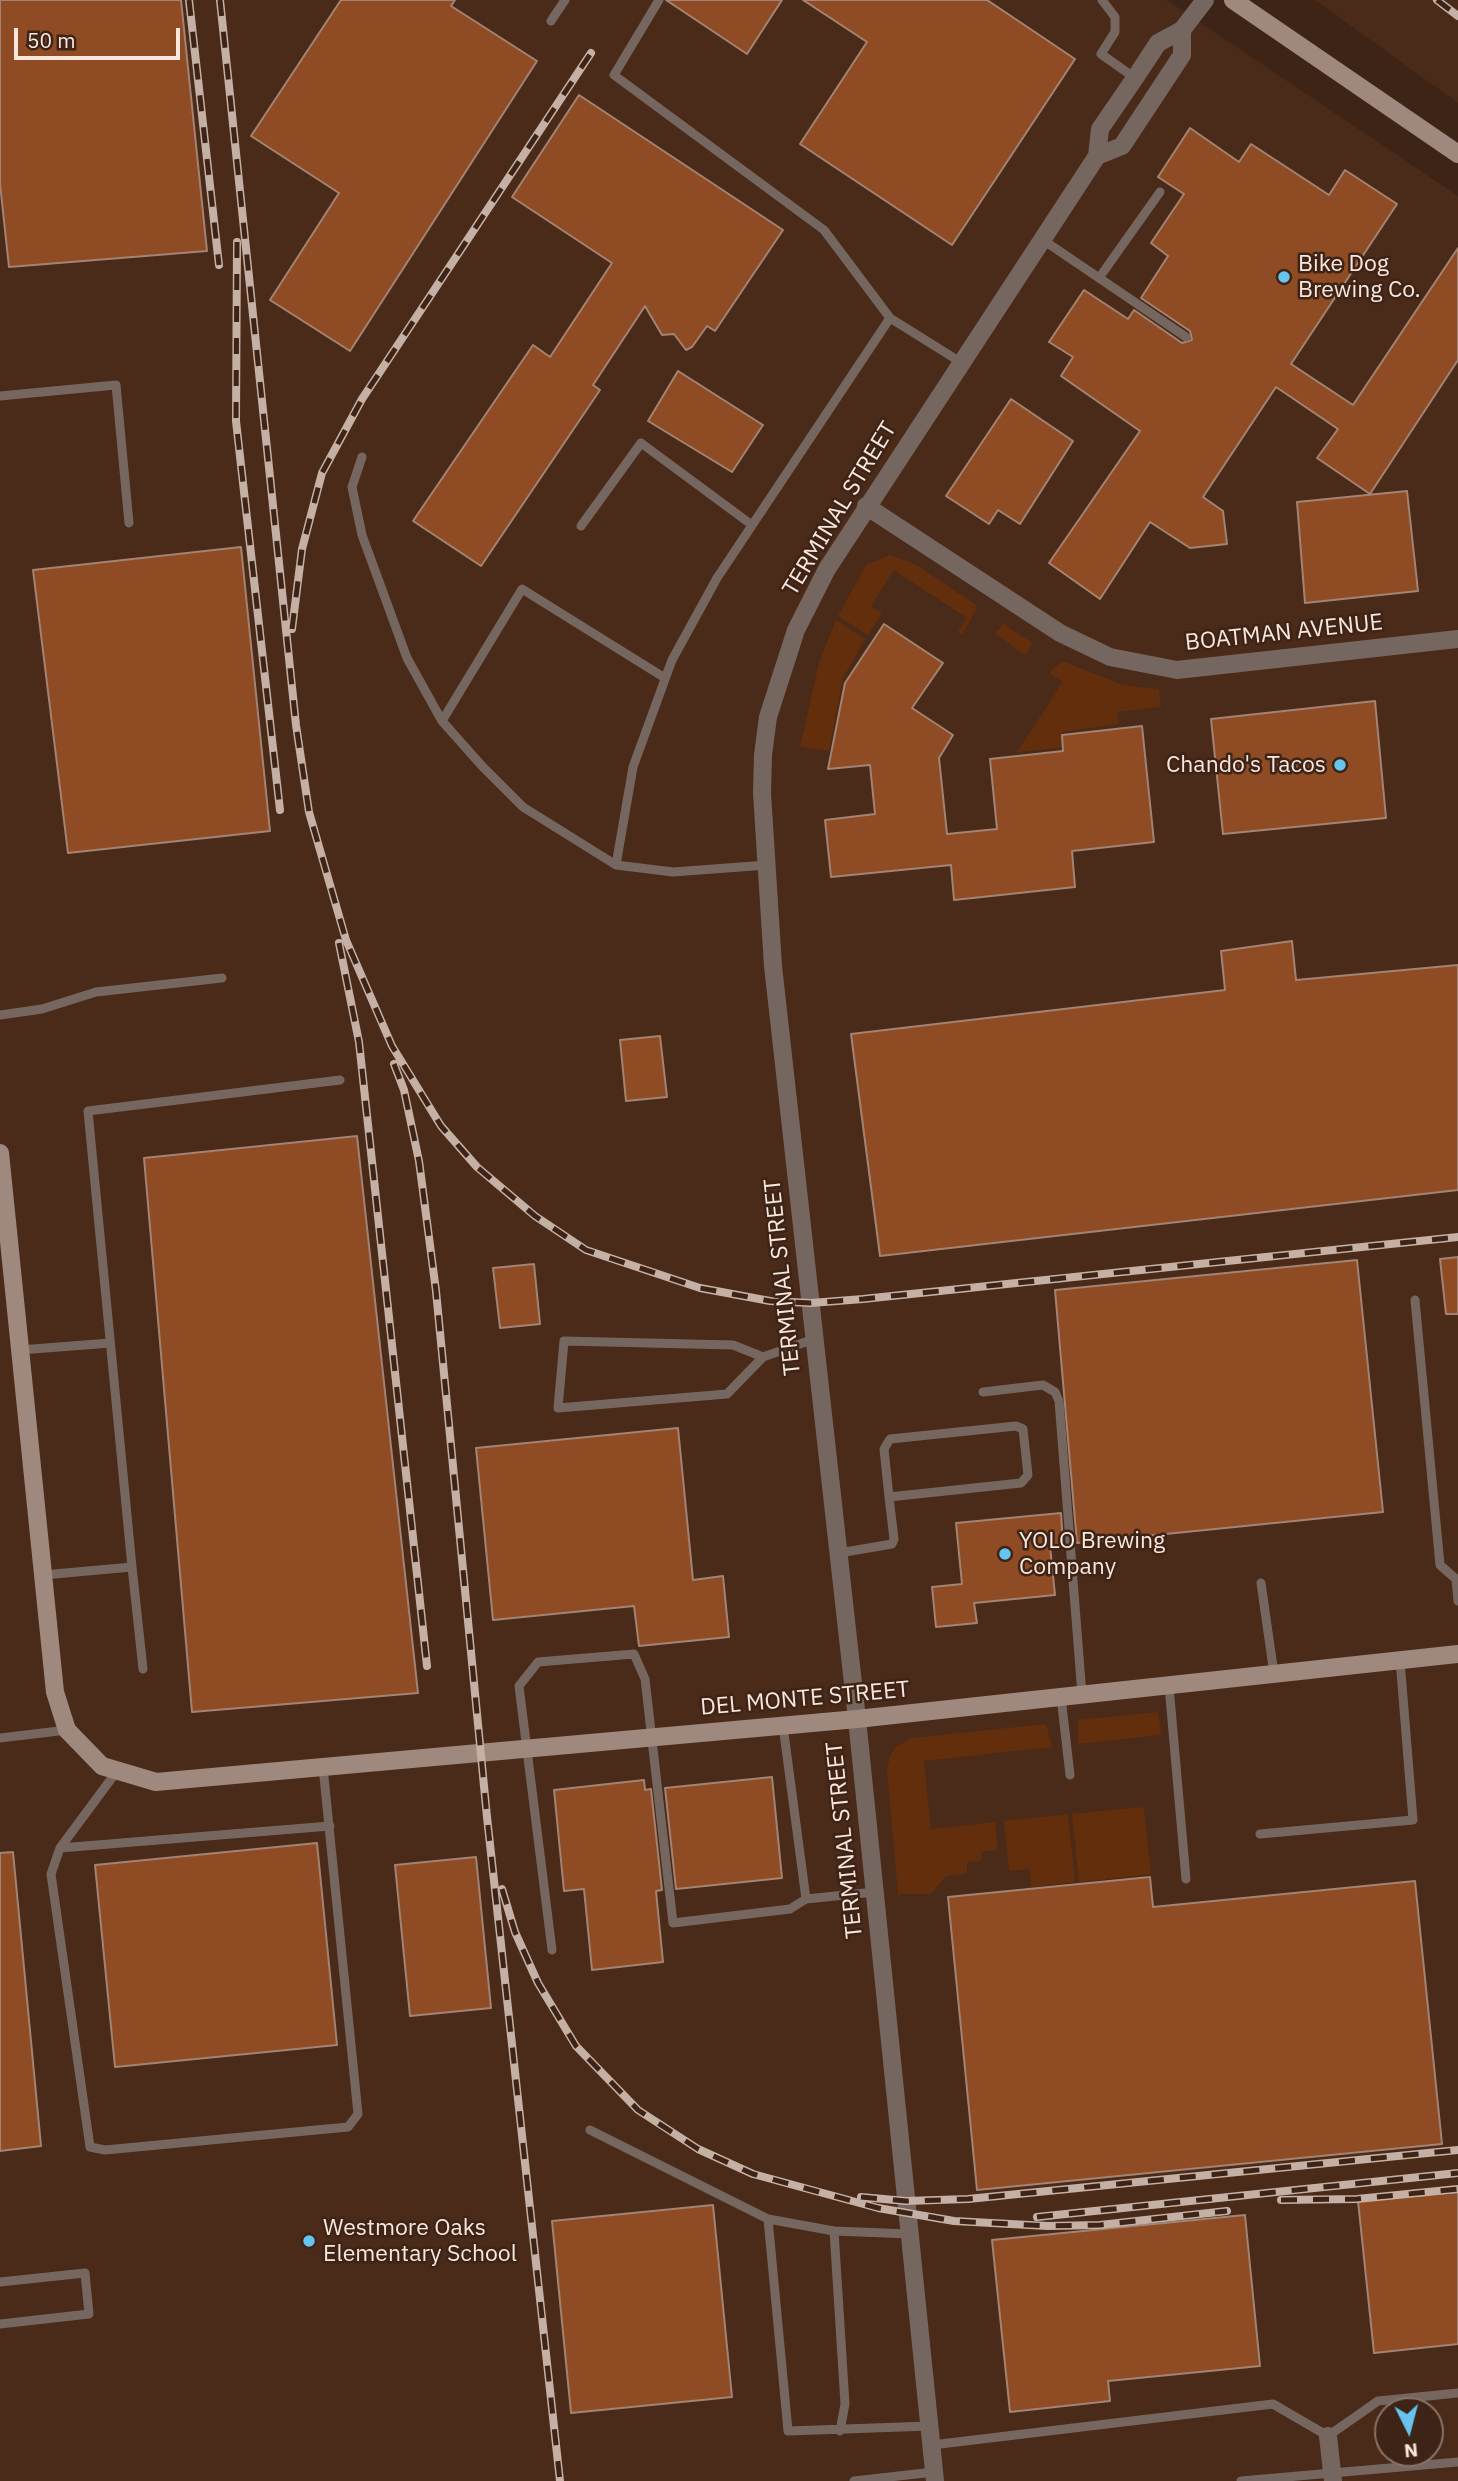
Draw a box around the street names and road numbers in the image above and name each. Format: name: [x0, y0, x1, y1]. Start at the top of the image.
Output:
street label: TERMINAL STREET: [777, 417, 903, 601]
street label: BOATMAN AVENUE: [1184, 609, 1384, 657]
street label: TERMINAL STREET: [759, 1177, 807, 1377]
street label: DEL MONTE STREET: [699, 1676, 911, 1722]
street label: TERMINAL STREET: [821, 1740, 869, 1940]

